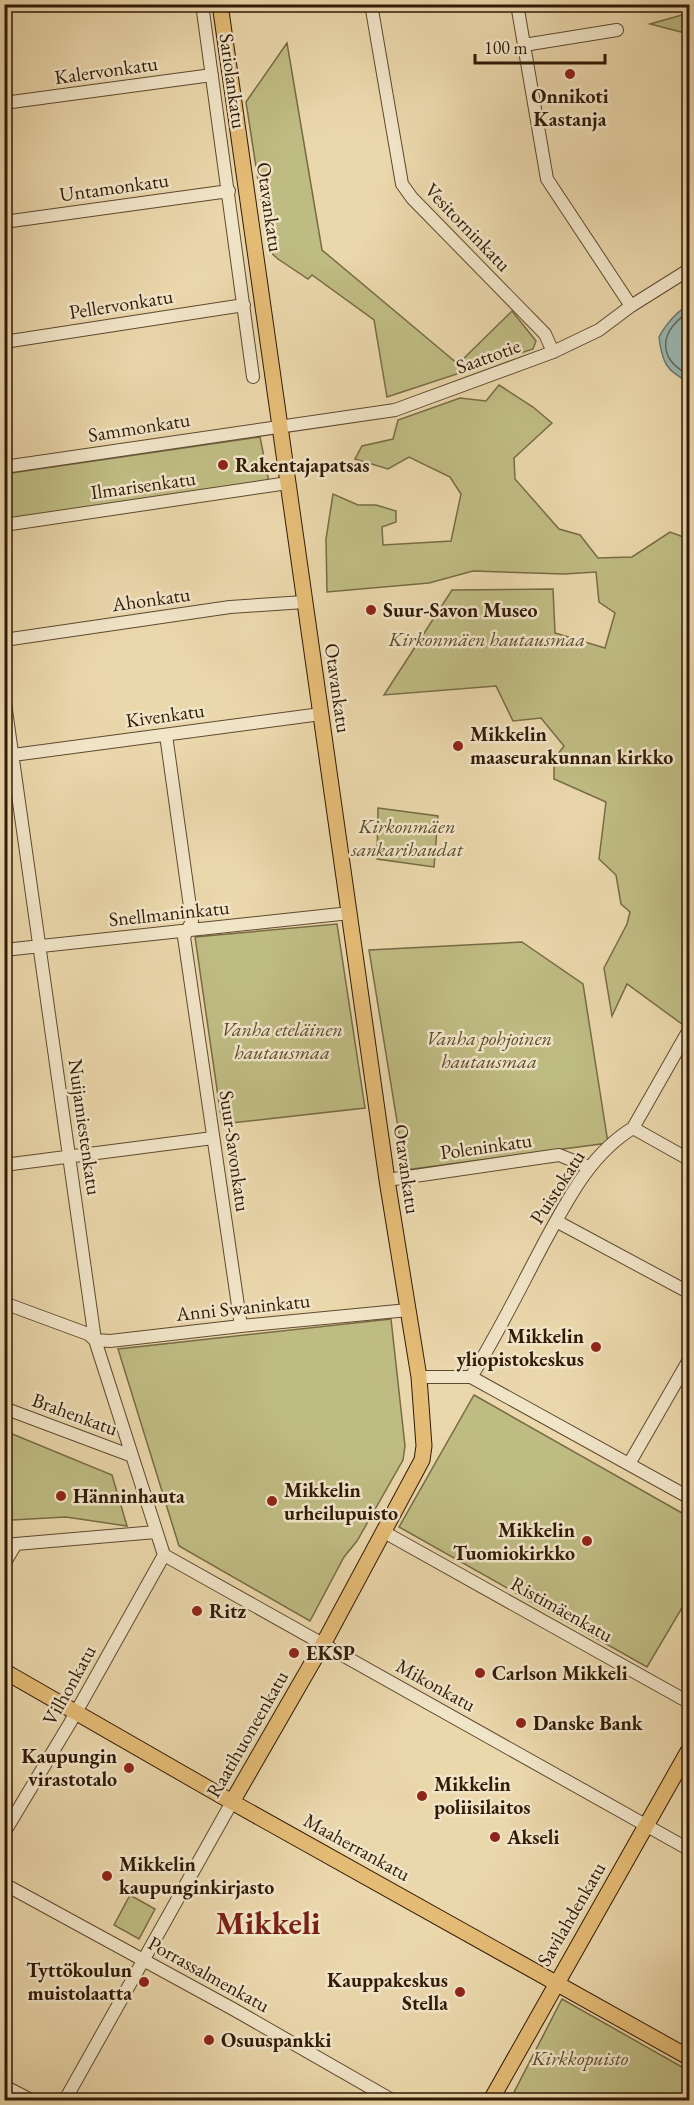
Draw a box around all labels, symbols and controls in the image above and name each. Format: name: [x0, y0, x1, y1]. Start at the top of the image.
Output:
scale bar: [475, 27, 606, 65]
street label: Sariolankatu: [213, 32, 253, 131]
text: 100 m: [484, 36, 528, 59]
street label: Kalervonkatu: [53, 50, 160, 90]
marker: Onnikoti Kastanja: [563, 67, 577, 81]
place label: Onnikoti Kastanja: [531, 83, 609, 132]
street label: Otavankatu: [251, 160, 289, 254]
street label: Untamonkatu: [58, 166, 171, 208]
street label: Vesitorninkatu: [419, 177, 517, 277]
street label: Pellervonkatu: [67, 283, 175, 325]
street label: Saattotie: [452, 332, 524, 380]
street label: Sammonkatu: [86, 406, 192, 448]
place label: Rakentajapatsas: [235, 452, 369, 478]
marker: Rakentajapatsas: [216, 458, 230, 472]
street label: Ilmarisenkatu: [89, 465, 198, 505]
street label: Ahonkatu: [109, 581, 192, 617]
place label: Suur-Savon Museo: [383, 597, 538, 623]
marker: Suur-Savon Museo: [364, 603, 378, 617]
park label: Kirkonmäen hautausmaa: [388, 626, 585, 652]
street label: Otavankatu: [319, 641, 357, 735]
street label: Kivenkatu: [124, 697, 207, 733]
place label: Mikkelin maaseurakunnan kirkko: [470, 721, 673, 770]
marker: Mikkelin maaseurakunnan kirkko: [451, 739, 465, 753]
park label: Kirkonmäen sankarihaudat: [350, 813, 464, 862]
street label: Snellmaninkatu: [107, 894, 231, 932]
park label: Vanha eteläinen hautausmaa: [221, 1016, 343, 1065]
park label: Vanha pohjoinen hautausmaa: [426, 1025, 552, 1074]
street label: Nuijamiestenkatu: [63, 1057, 107, 1197]
street label: Suur-Savonkatu: [214, 1089, 256, 1214]
street label: Otavankatu: [388, 1122, 426, 1216]
street label: Poleninkatu: [438, 1127, 534, 1165]
street label: Puistokatu: [523, 1145, 591, 1229]
street label: Anni Swaninkatu: [174, 1287, 312, 1327]
place label: Mikkelin yliopistokeskus: [456, 1323, 584, 1372]
marker: Mikkelin yliopistokeskus: [589, 1340, 603, 1354]
street label: Brahenkatu: [29, 1387, 122, 1442]
place label: Mikkelin urheilupuisto: [284, 1477, 398, 1526]
place label: Hänninhauta: [73, 1483, 185, 1509]
marker: Hänninhauta: [54, 1489, 68, 1503]
marker: Mikkelin urheilupuisto: [265, 1494, 279, 1508]
place label: Mikkelin Tuomiokirkko: [453, 1517, 575, 1566]
marker: Mikkelin Tuomiokirkko: [580, 1534, 594, 1548]
street label: Ristimäenkatu: [506, 1570, 618, 1648]
place label: Ritz: [209, 1598, 247, 1624]
marker: Ritz: [190, 1604, 204, 1618]
street label: Vilhonkatu: [36, 1640, 102, 1730]
place label: EKSP: [306, 1640, 355, 1666]
marker: EKSP: [287, 1646, 301, 1660]
street label: Mikonkatu: [392, 1653, 481, 1718]
place label: Carlson Mikkeli: [492, 1660, 628, 1686]
street label: Raatihuoneenkatu: [200, 1665, 294, 1802]
marker: Carlson Mikkeli: [473, 1666, 487, 1680]
place label: Danske Bank: [533, 1710, 644, 1736]
marker: Danske Bank: [514, 1716, 528, 1730]
place label: Kaupungin virastotalo: [21, 1743, 117, 1792]
marker: Kaupungin virastotalo: [122, 1761, 136, 1775]
place label: Mikkelin poliisilaitos: [434, 1771, 531, 1820]
marker: Mikkelin poliisilaitos: [415, 1789, 429, 1803]
street label: Maaherrankatu: [299, 1807, 415, 1887]
place label: Akseli: [506, 1824, 560, 1850]
marker: Akseli: [488, 1830, 502, 1844]
place label: Mikkelin kaupunginkirjasto: [119, 1851, 274, 1900]
street label: Savilahdenkatu: [531, 1857, 612, 1971]
marker: Mikkelin kaupunginkirjasto: [100, 1869, 114, 1883]
district label: Mikkeli: [216, 1902, 321, 1944]
street label: Porrassalmenkatu: [144, 1930, 275, 2018]
place label: Tyttökoulun muistolaatta: [26, 1957, 132, 2006]
place label: Kauppakeskus Stella: [327, 1967, 448, 2016]
marker: Tyttökoulun muistolaatta: [137, 1975, 151, 1989]
marker: Kauppakeskus Stella: [453, 1985, 467, 1999]
place label: Osuuspankki: [221, 2027, 332, 2053]
marker: Osuuspankki: [202, 2033, 216, 2047]
park label: Kirkkopuisto: [531, 2045, 629, 2071]

